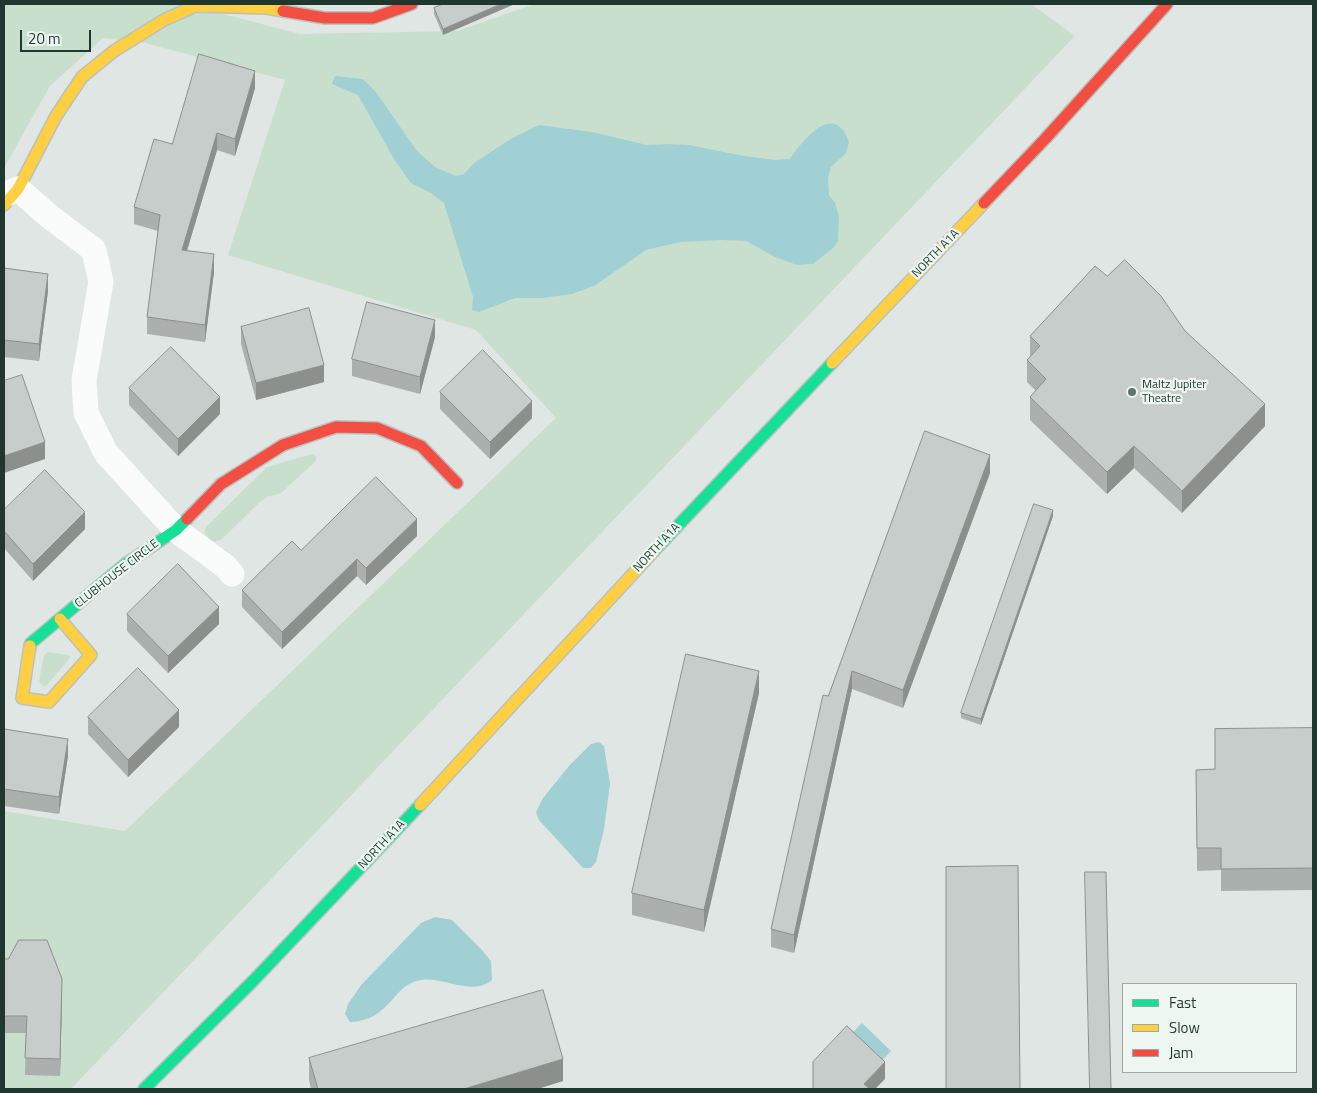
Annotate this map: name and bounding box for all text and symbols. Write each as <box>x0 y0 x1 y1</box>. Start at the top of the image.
scale bar <box>22 20 94 52</box>
text: 20 m <box>28 27 61 50</box>
street label: NORTH A1A <box>910 227 962 281</box>
place label: Maltz Jupiter Theatre <box>1142 378 1206 406</box>
marker: Maltz Jupiter Theatre <box>1126 386 1138 398</box>
street label: NORTH A1A <box>631 521 683 575</box>
street label: CLUBHOUSE CIRCLE <box>72 537 162 611</box>
street label: NORTH A1A <box>356 818 408 872</box>
legend <box>1122 983 1297 1073</box>
text: Fast <box>1169 991 1196 1014</box>
text: Slow <box>1169 1016 1200 1039</box>
text: Jam <box>1169 1041 1193 1064</box>

